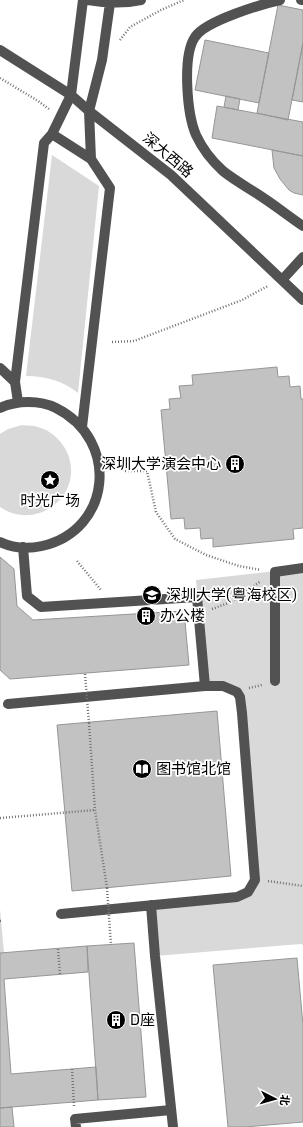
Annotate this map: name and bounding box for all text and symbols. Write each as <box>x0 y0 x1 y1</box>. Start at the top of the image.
street label: 深大西路 <box>140 128 197 180</box>
building icon: 深圳大学演会中心 <box>224 453 246 475</box>
place label: 深圳大学演会中心 <box>101 454 221 472</box>
place icon: 时光广场 <box>39 469 61 491</box>
place label: 时光广场 <box>20 491 80 509</box>
school or university icon: 深圳大学(粤海校区) <box>141 584 163 606</box>
place label: 深圳大学(粤海校区) <box>166 585 297 603</box>
building icon: 办公楼 <box>135 605 157 627</box>
place label: 办公楼 <box>160 606 205 624</box>
library icon: 图书馆北馆 <box>131 758 153 780</box>
place label: 图书馆北馆 <box>156 759 231 777</box>
building icon: D座 <box>105 1009 127 1031</box>
place label: D座 <box>130 1010 155 1028</box>
north arrow <box>255 1079 295 1119</box>
text: 北 <box>278 1094 292 1106</box>

